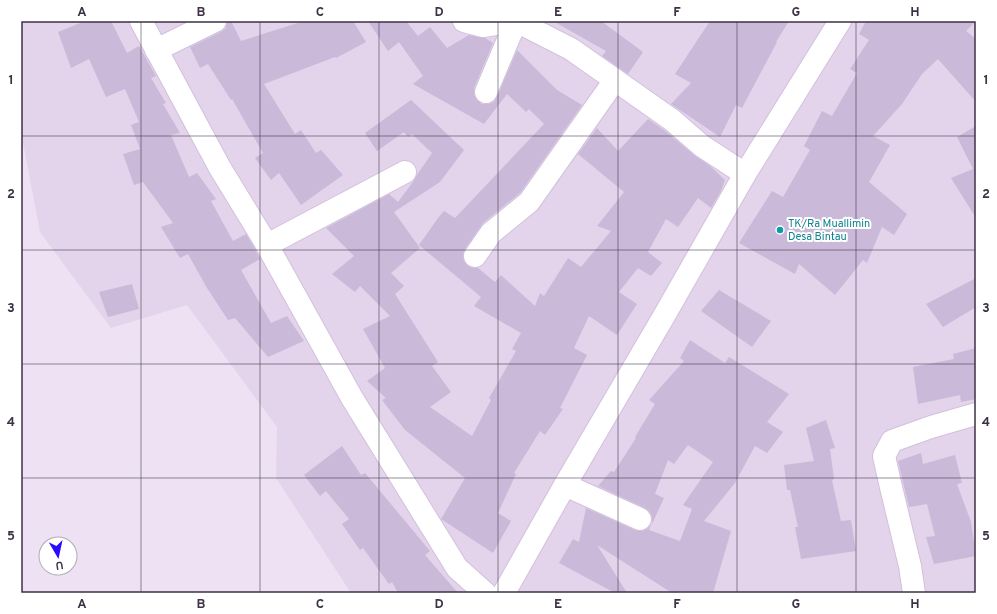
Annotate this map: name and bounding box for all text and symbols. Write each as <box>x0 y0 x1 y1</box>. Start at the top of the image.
text: A <box>77 5 87 21</box>
text: B <box>197 5 206 21</box>
text: C <box>316 5 324 21</box>
text: D <box>434 5 444 21</box>
text: E <box>554 5 562 21</box>
text: F <box>673 5 681 21</box>
text: G <box>792 5 801 21</box>
text: H <box>910 5 920 21</box>
text: 1 <box>8 73 14 89</box>
text: 1 <box>983 73 989 89</box>
text: 2 <box>7 187 15 203</box>
text: 2 <box>982 187 990 203</box>
place label: TK/Ra Muallimin Desa Bintau <box>788 217 870 244</box>
marker: TK/Ra Muallimin Desa Bintau <box>775 225 785 235</box>
text: 3 <box>7 301 15 317</box>
text: 3 <box>982 301 990 317</box>
text: 4 <box>7 415 15 431</box>
text: 4 <box>982 415 990 431</box>
text: 5 <box>7 529 15 545</box>
text: 5 <box>982 529 990 545</box>
north arrow <box>38 536 78 576</box>
text: U <box>54 557 64 572</box>
text: A <box>77 597 87 613</box>
text: B <box>197 597 206 613</box>
text: C <box>316 597 324 613</box>
text: D <box>434 597 444 613</box>
text: E <box>554 597 562 613</box>
text: F <box>673 597 681 613</box>
text: G <box>792 597 801 613</box>
text: H <box>910 597 920 613</box>

